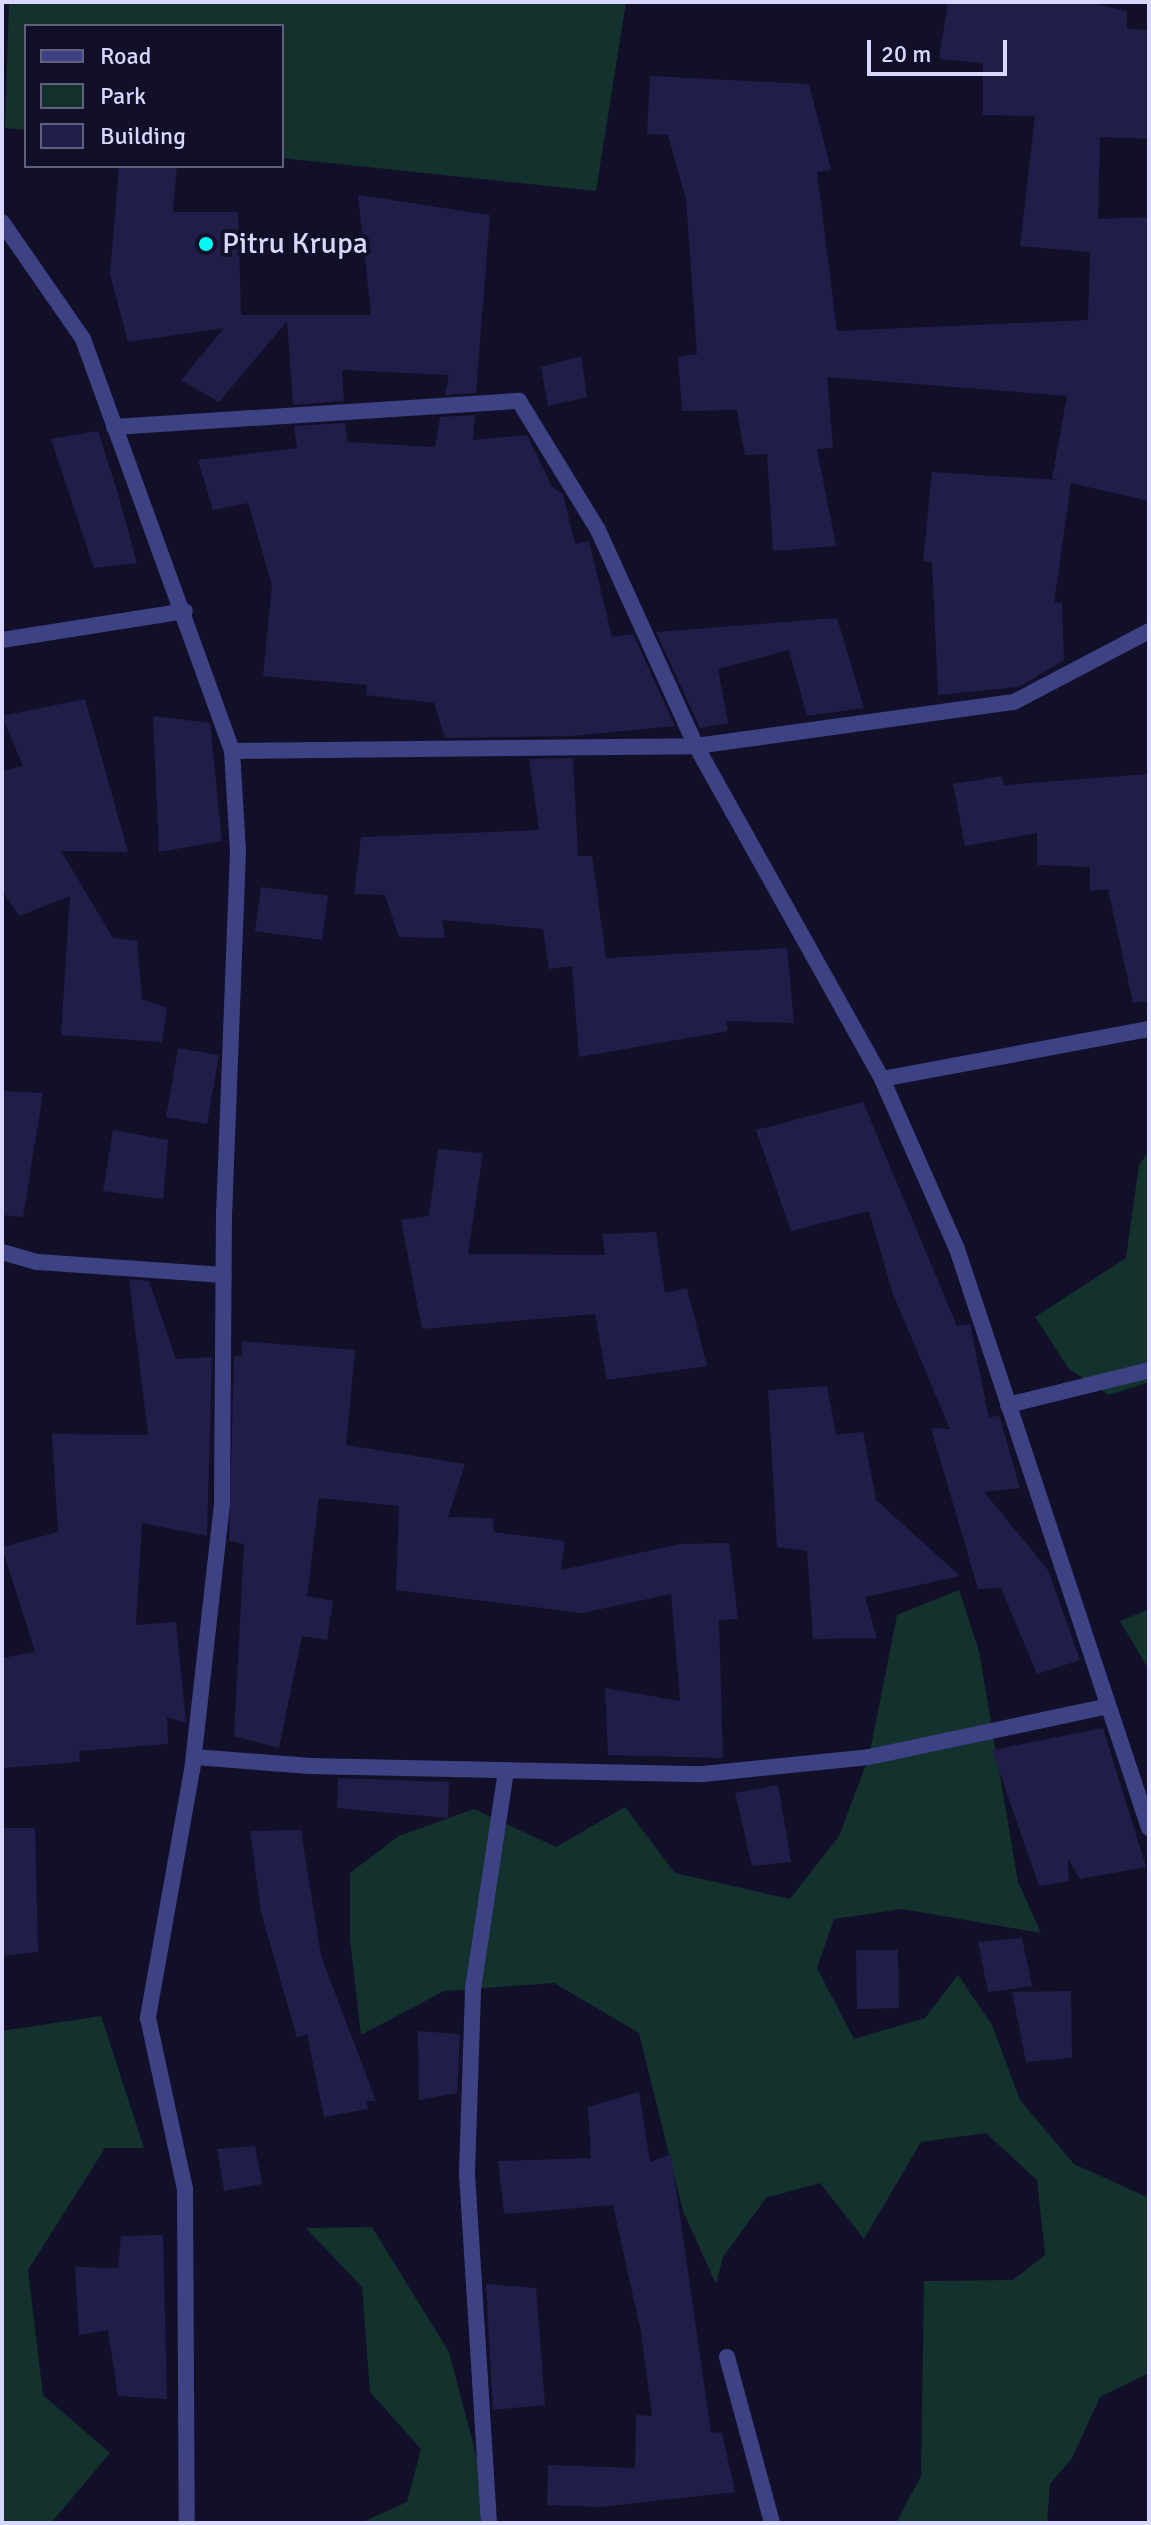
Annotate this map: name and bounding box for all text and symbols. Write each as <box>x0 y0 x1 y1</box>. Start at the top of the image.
legend <box>24 24 284 168</box>
scale bar <box>871 24 1011 74</box>
text: 20 m <box>881 39 931 69</box>
text: Road <box>100 41 151 71</box>
text: Park <box>100 81 146 111</box>
text: Building <box>100 121 186 151</box>
place label: Pitru Krupa <box>222 226 368 262</box>
marker: Pitru Krupa <box>197 235 215 253</box>

